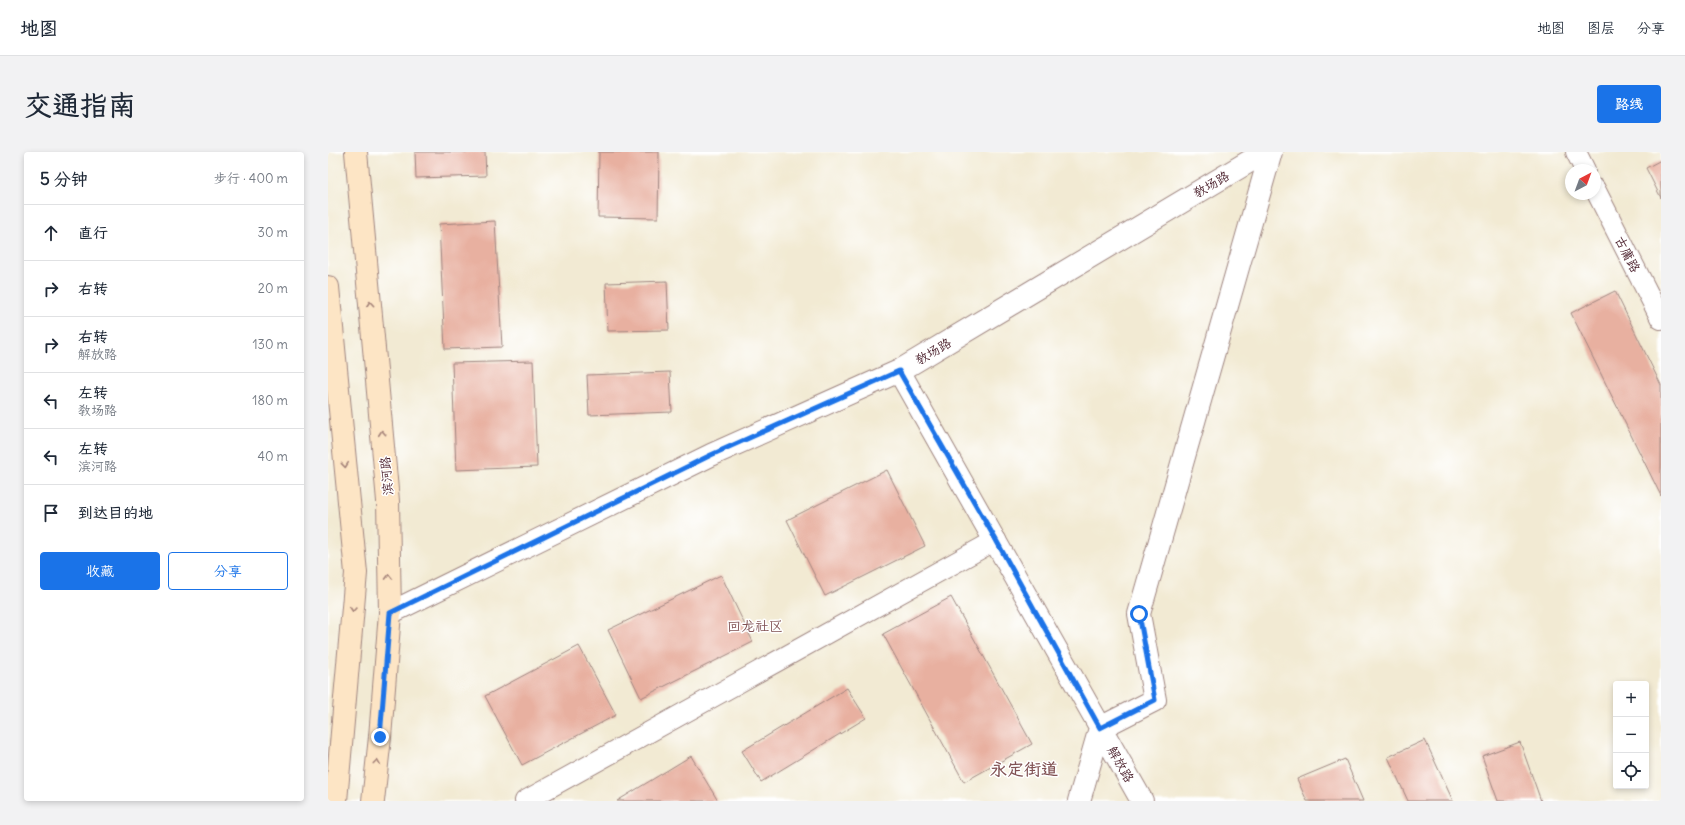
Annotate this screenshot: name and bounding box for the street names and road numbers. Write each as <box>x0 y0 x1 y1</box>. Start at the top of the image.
street label: 教场路 <box>1190 167 1232 202</box>
street label: 古庸路 <box>1611 233 1644 275</box>
street label: 教场路 <box>912 334 954 369</box>
street label: 滨河路 <box>376 456 397 496</box>
street label: 解放路 <box>1103 743 1138 785</box>

